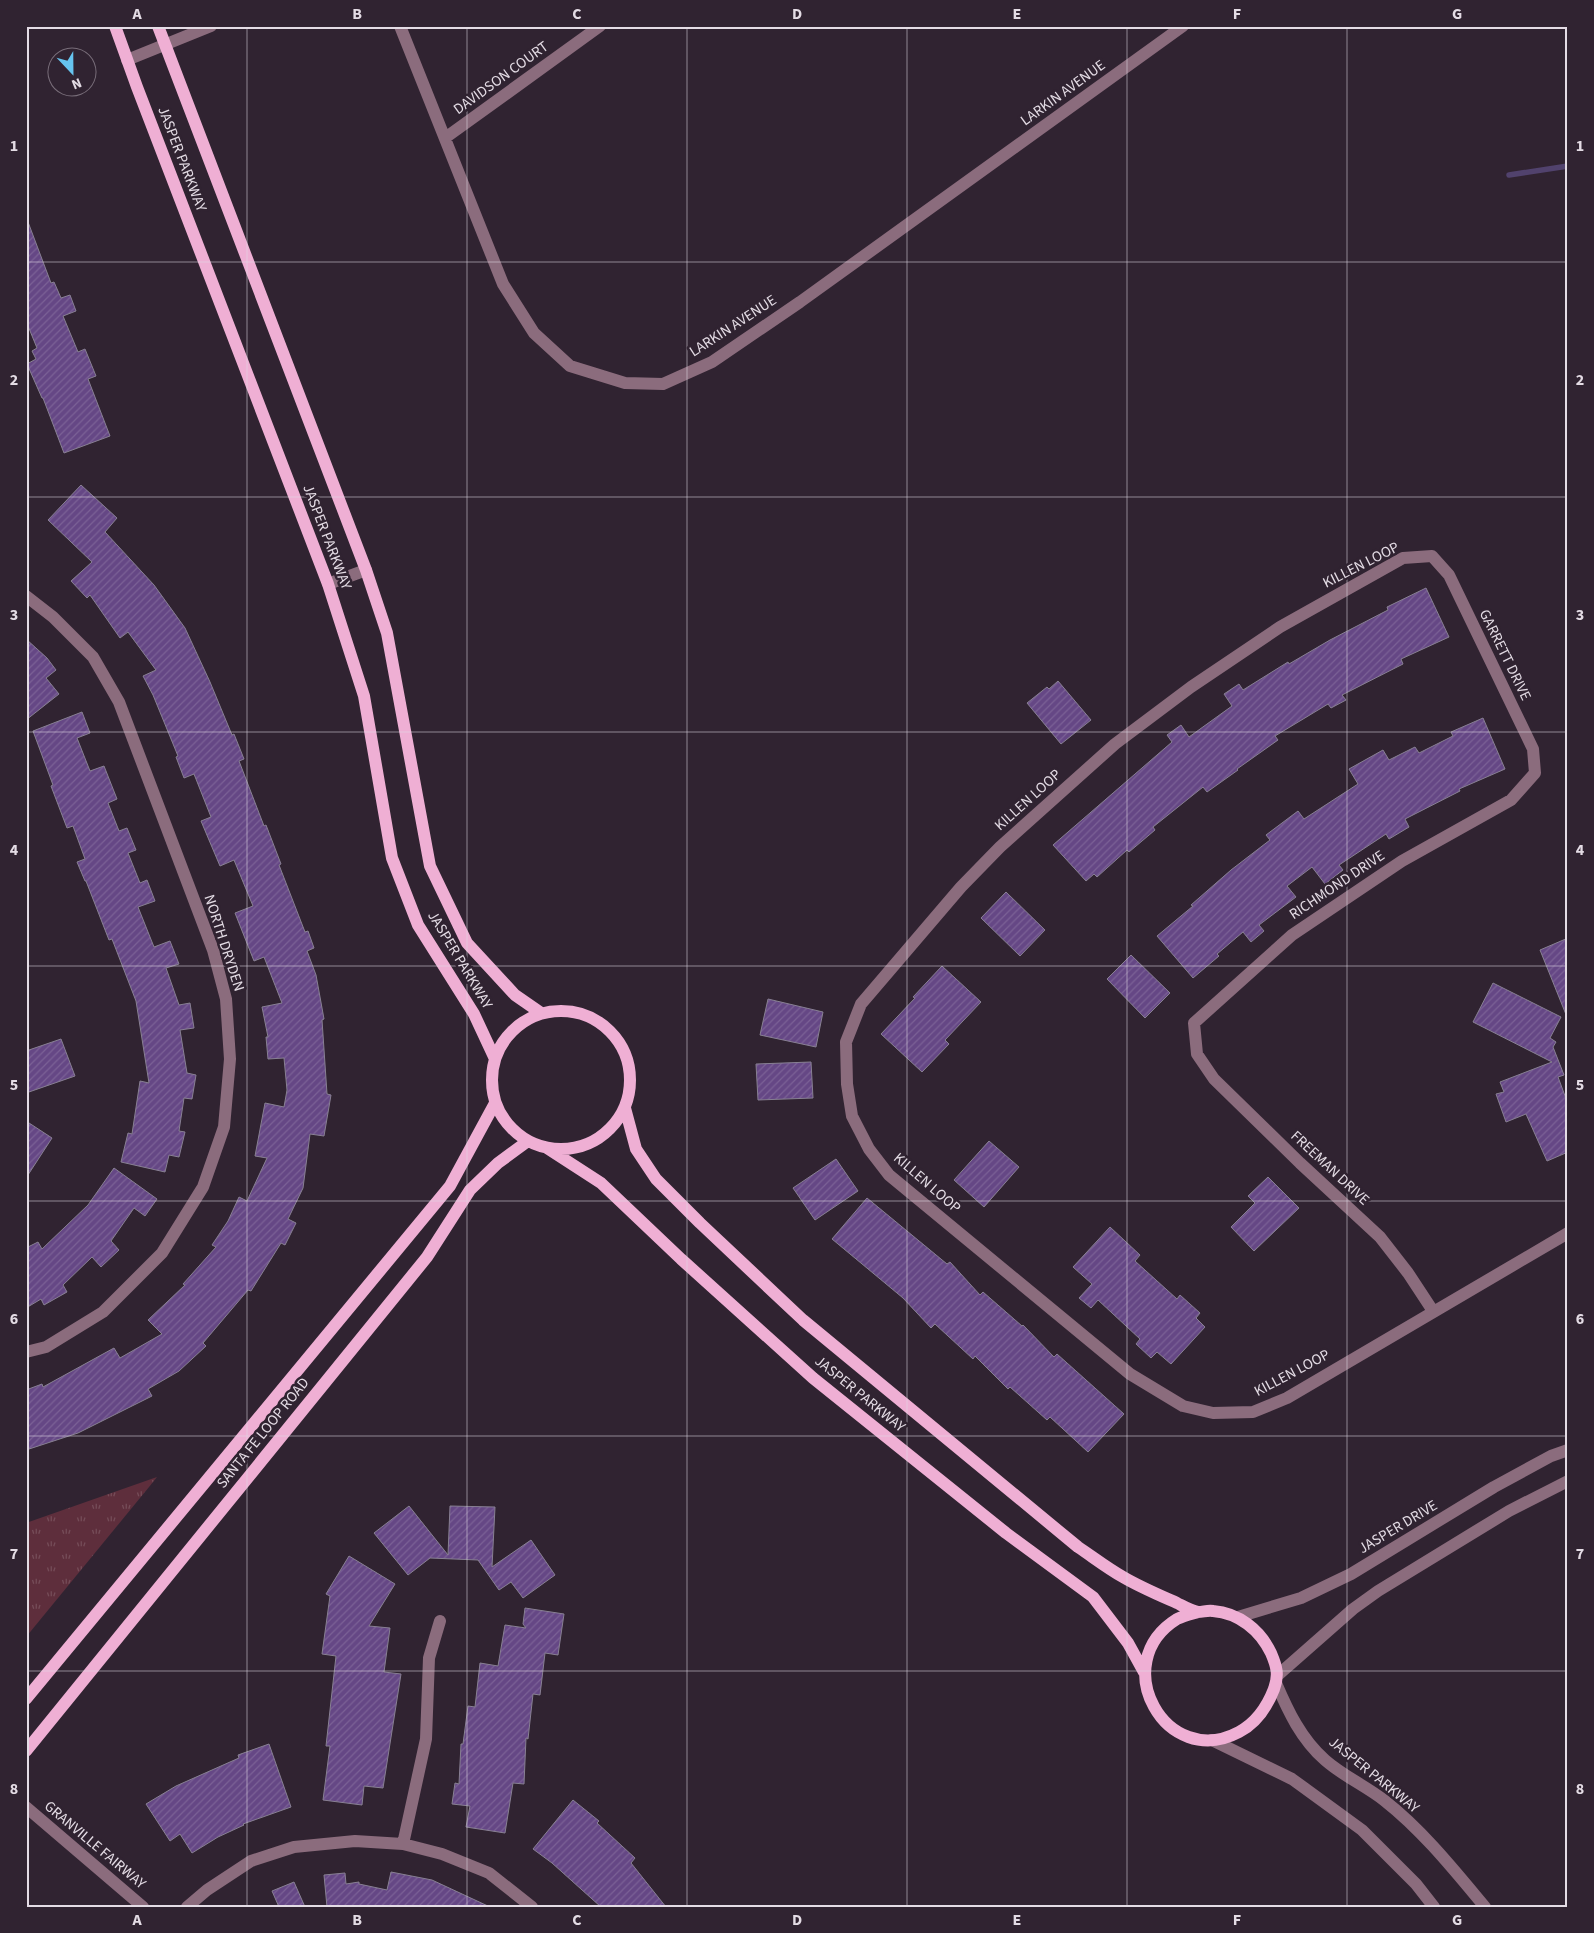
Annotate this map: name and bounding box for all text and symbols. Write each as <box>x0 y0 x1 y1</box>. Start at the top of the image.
text: A <box>131 3 142 25</box>
text: B <box>352 3 362 25</box>
text: C <box>572 3 582 25</box>
text: D <box>792 3 802 25</box>
text: E <box>1013 3 1021 25</box>
text: F <box>1233 3 1241 25</box>
text: G <box>1452 3 1462 25</box>
street label: DAVIDSON COURT <box>449 36 553 120</box>
north arrow <box>48 48 98 98</box>
street label: LARKIN AVENUE <box>1016 55 1110 131</box>
text: N <box>68 72 85 94</box>
street label: JASPER PARKWAY <box>152 103 212 215</box>
text: 1 <box>10 135 18 157</box>
text: 1 <box>1576 135 1584 157</box>
street label: LARKIN AVENUE <box>685 290 781 362</box>
text: 2 <box>10 369 18 391</box>
text: 2 <box>1576 369 1584 391</box>
street label: JASPER PARKWAY <box>297 481 357 593</box>
street label: KILLEN LOOP <box>1319 537 1403 593</box>
text: 3 <box>10 604 18 626</box>
text: 3 <box>1576 604 1584 626</box>
street label: GARRETT DRIVE <box>1474 606 1536 704</box>
street label: KILLEN LOOP <box>990 764 1066 836</box>
text: 4 <box>10 839 19 861</box>
text: 4 <box>1576 839 1585 861</box>
street label: RICHMOND DRIVE <box>1285 845 1389 925</box>
street label: NORTH DRYDEN <box>198 892 250 994</box>
street label: JASPER PARKWAY <box>422 907 498 1014</box>
text: 5 <box>10 1074 18 1096</box>
text: 5 <box>1576 1074 1584 1096</box>
street label: FREEMAN DRIVE <box>1286 1126 1374 1210</box>
street label: KILLEN LOOP <box>889 1148 965 1218</box>
text: 6 <box>10 1308 18 1330</box>
text: 6 <box>1576 1308 1584 1330</box>
street label: KILLEN LOOP <box>1250 1344 1334 1402</box>
street label: JASPER PARKWAY <box>810 1351 910 1438</box>
street label: SANTA FE LOOP ROAD <box>212 1373 314 1493</box>
street label: JASPER DRIVE <box>1355 1495 1441 1559</box>
text: 7 <box>10 1543 18 1565</box>
text: 7 <box>1576 1543 1584 1565</box>
street label: JASPER PARKWAY <box>1324 1732 1424 1819</box>
text: 8 <box>10 1778 18 1800</box>
text: 8 <box>1576 1778 1584 1800</box>
street label: GRANVILLE FAIRWAY <box>40 1796 151 1894</box>
text: A <box>131 1909 142 1931</box>
text: B <box>352 1909 362 1931</box>
text: C <box>572 1909 582 1931</box>
text: D <box>792 1909 802 1931</box>
text: E <box>1013 1909 1021 1931</box>
text: F <box>1233 1909 1241 1931</box>
text: G <box>1452 1909 1462 1931</box>

